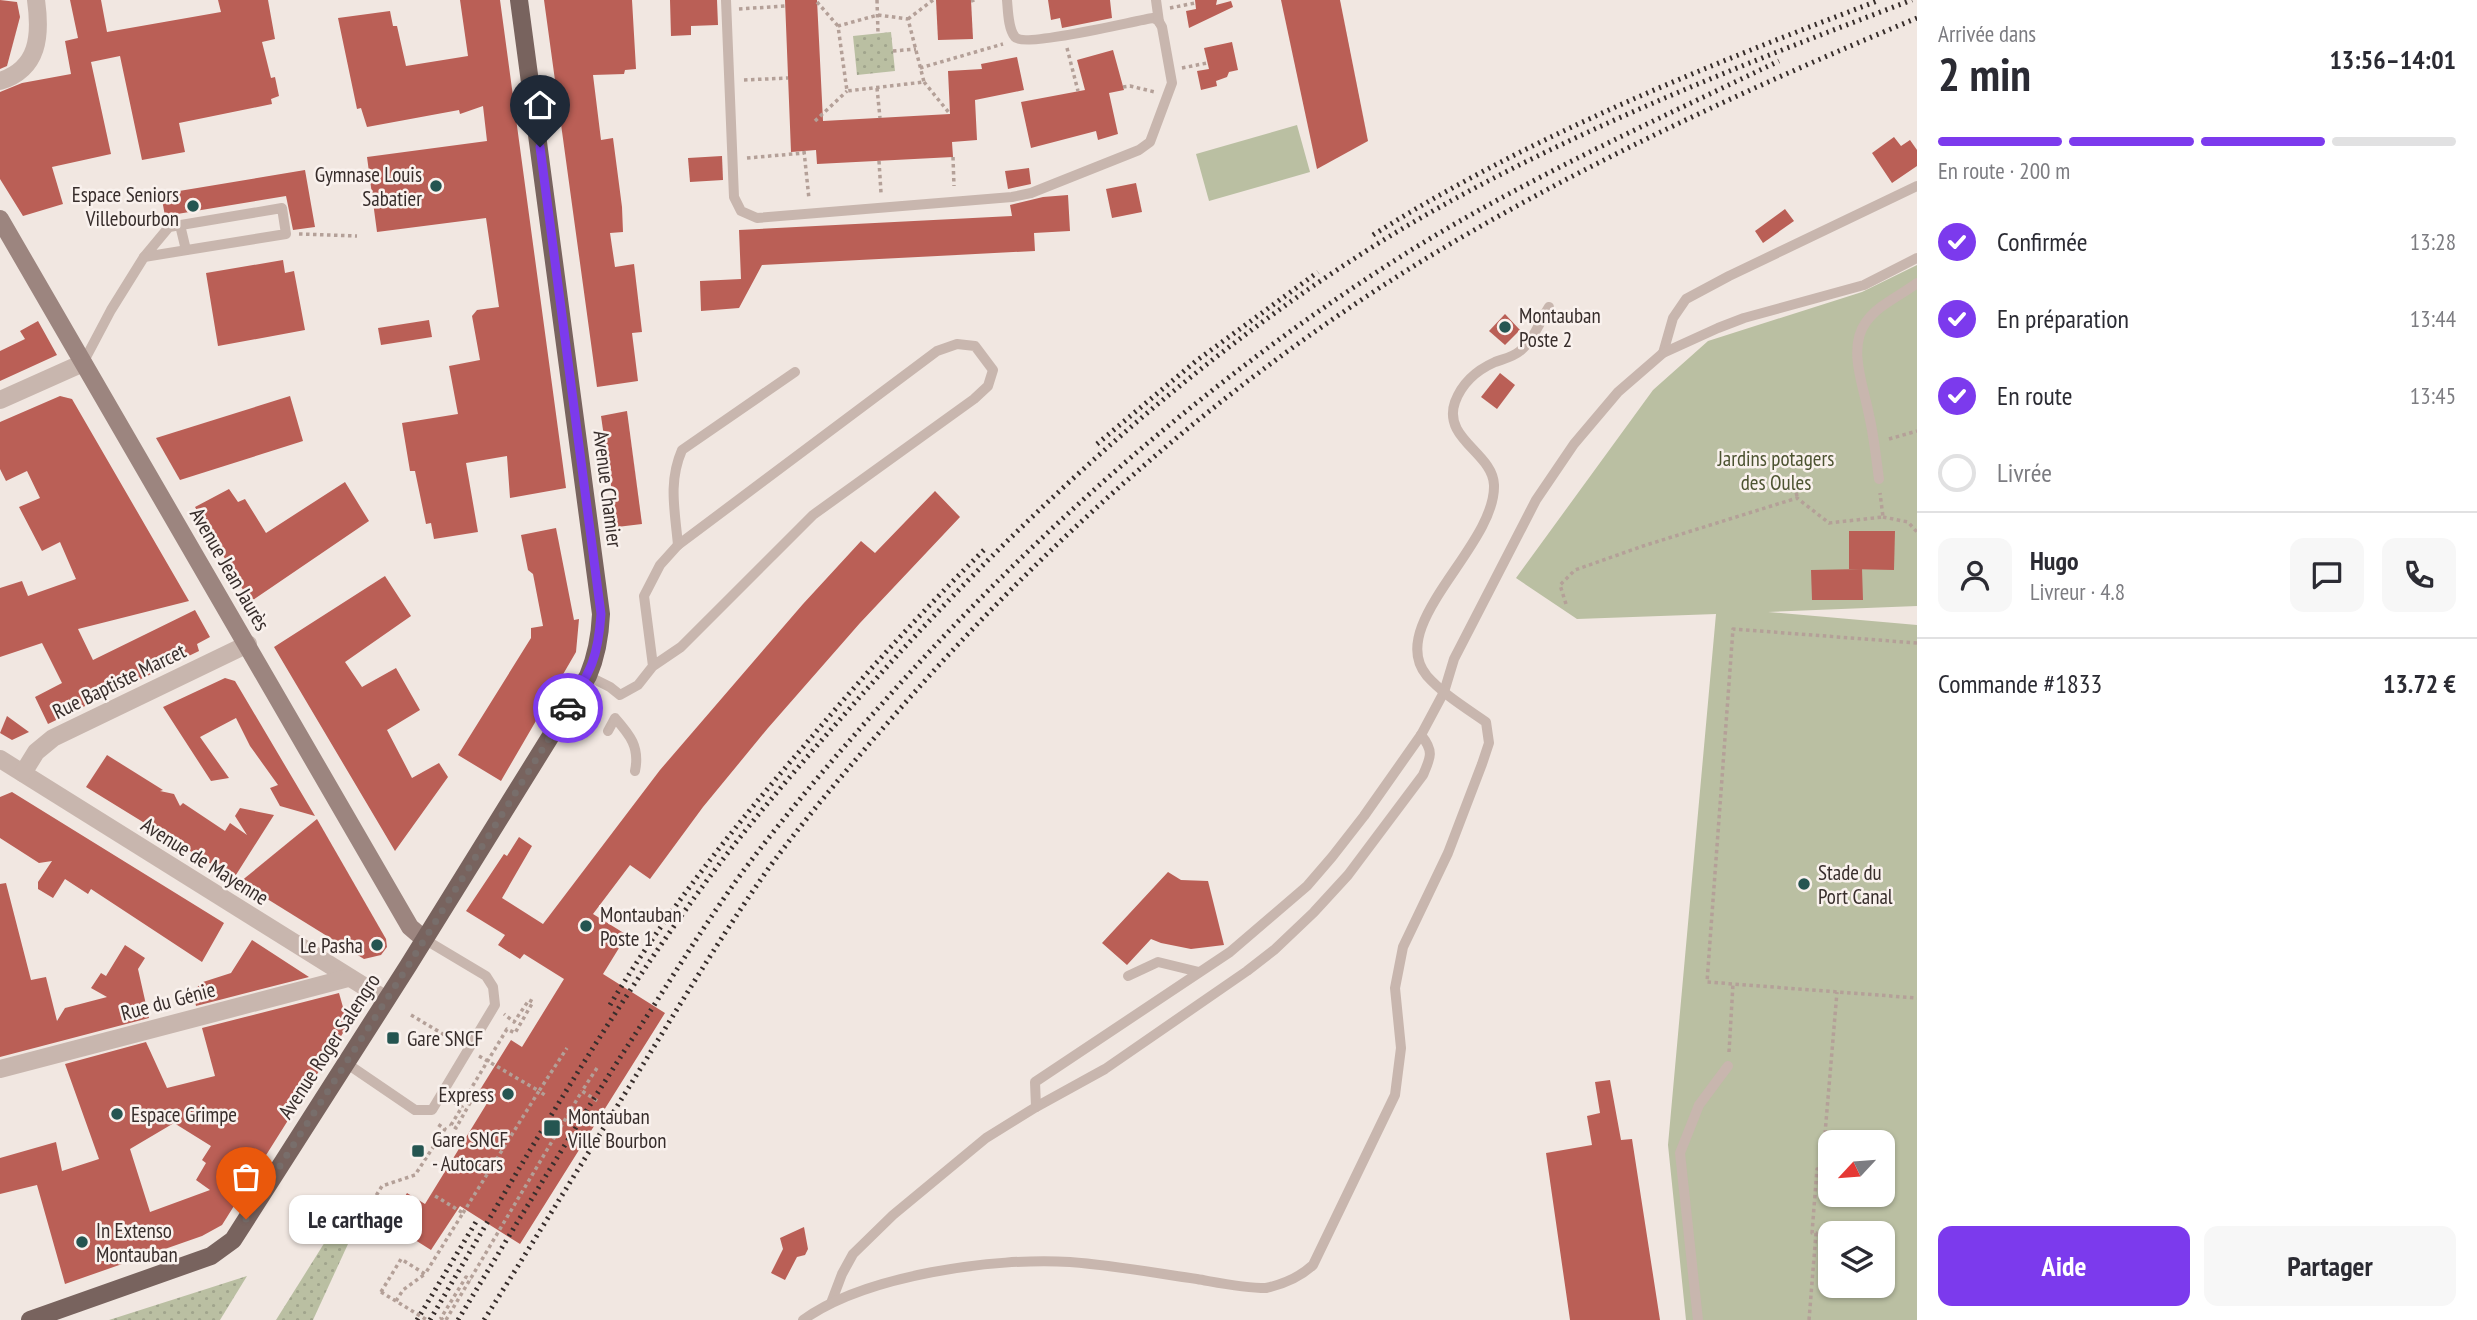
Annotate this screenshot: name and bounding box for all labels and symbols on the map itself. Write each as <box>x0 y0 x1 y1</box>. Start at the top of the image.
pin <box>510 75 570 147</box>
place label: Gymnase Louis Sabatier <box>315 161 422 212</box>
marker: Gymnase Louis Sabatier <box>428 178 444 194</box>
place label: Espace Seniors Villebourbon <box>72 181 179 232</box>
marker: Espace Seniors Villebourbon <box>185 198 201 214</box>
place label: Montauban Poste 2 <box>1519 302 1601 353</box>
marker: Montauban Poste 2 <box>1497 319 1513 335</box>
street label: Avenue Chamier <box>587 429 629 549</box>
park label: Jardins potagers des Oules <box>1717 445 1834 496</box>
street label: Avenue Jean Jaurès <box>184 503 276 635</box>
street label: Rue Baptiste Marcet <box>48 637 190 725</box>
courier <box>533 673 603 743</box>
street label: Avenue de Mayenne <box>136 811 274 911</box>
place label: Stade du Port Canal <box>1818 859 1893 910</box>
marker: Stade du Port Canal <box>1796 876 1812 892</box>
place label: Montauban Poste 1 <box>600 901 682 952</box>
marker: Montauban Poste 1 <box>578 918 594 934</box>
place label: Le Pasha <box>300 932 363 959</box>
marker: Le Pasha <box>369 937 385 953</box>
street label: Avenue Roger Salengro <box>272 968 386 1124</box>
street label: Rue du Génie <box>118 975 218 1027</box>
place label: Gare SNCF <box>407 1025 483 1052</box>
marker: Gare SNCF <box>385 1030 401 1046</box>
place label: Express <box>439 1081 494 1108</box>
marker: Express <box>500 1086 516 1102</box>
place label: Espace Grimpe <box>131 1101 237 1128</box>
place label: Montauban Ville Bourbon <box>567 1103 666 1154</box>
marker: Espace Grimpe <box>109 1106 125 1122</box>
marker: Montauban Ville Bourbon <box>542 1118 562 1138</box>
place label: Gare SNCF - Autocars <box>432 1126 508 1177</box>
north arrow <box>1818 1130 1895 1208</box>
marker: Gare SNCF - Autocars <box>410 1143 426 1159</box>
pin <box>216 1147 276 1219</box>
callout: Le carthage <box>288 1194 421 1244</box>
place label: In Extenso Montauban <box>96 1217 178 1268</box>
marker: In Extenso Montauban <box>74 1234 90 1250</box>

